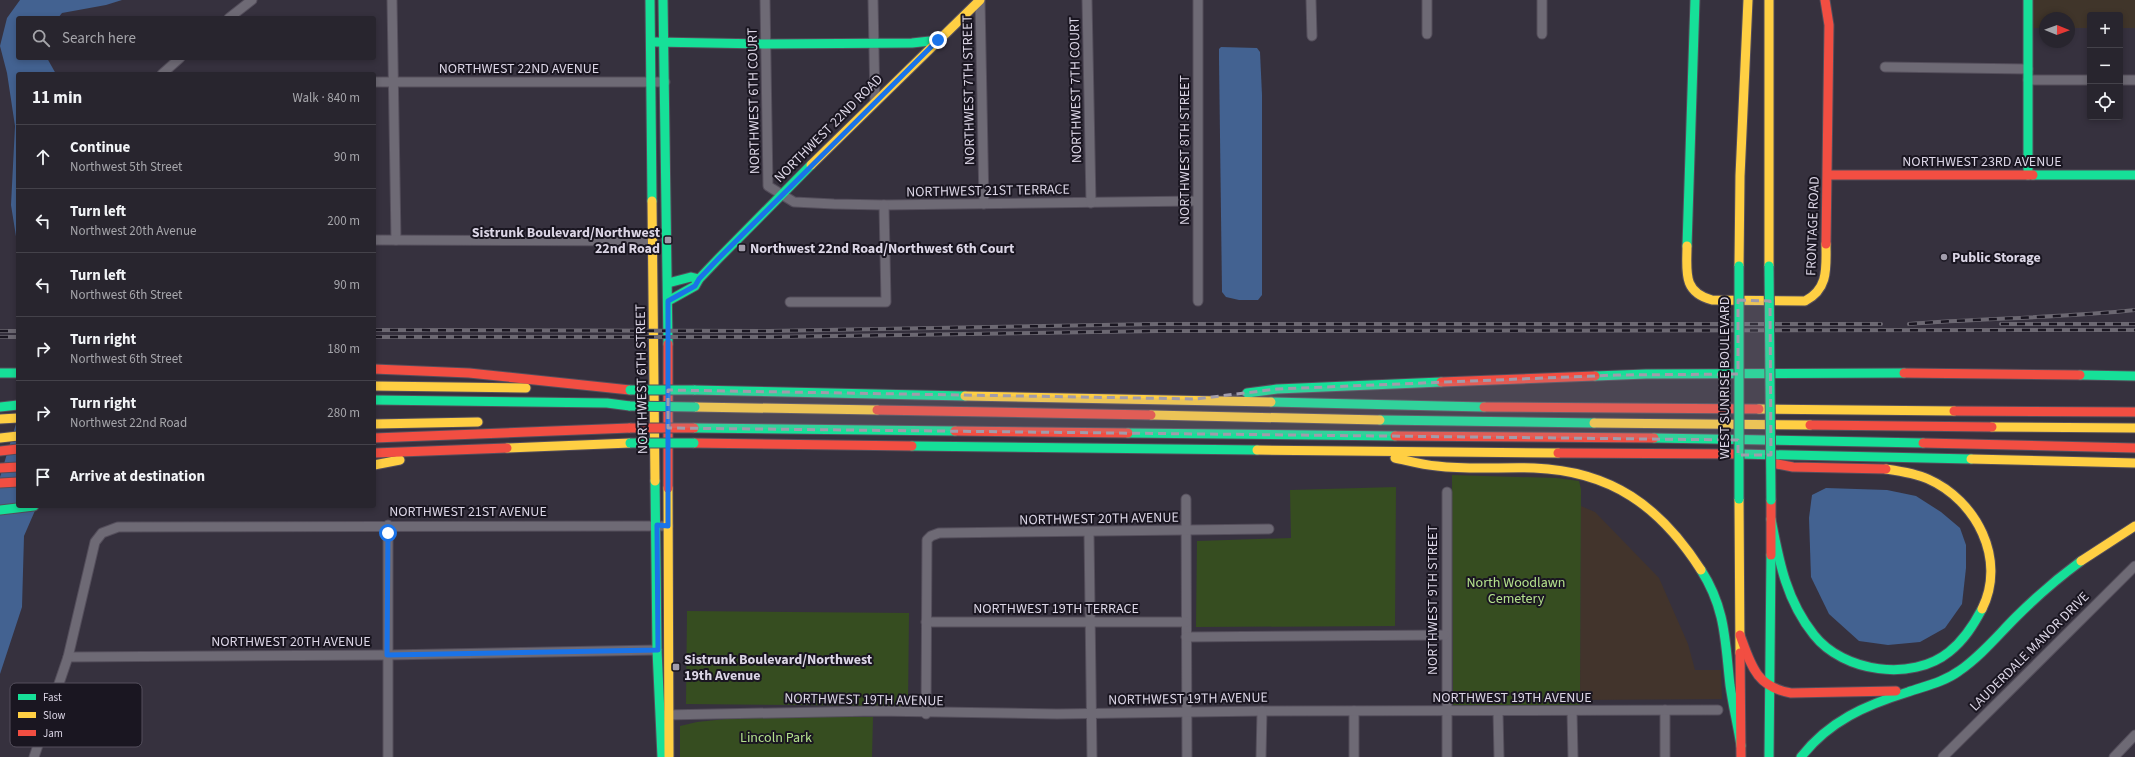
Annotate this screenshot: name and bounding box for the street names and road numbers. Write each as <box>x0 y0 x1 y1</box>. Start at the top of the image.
street label: NORTHWEST 7TH STREET <box>958 14 980 165</box>
street label: NORTHWEST 7TH COURT <box>1065 16 1087 163</box>
street label: NORTHWEST 6TH COURT <box>743 27 765 174</box>
street label: NORTHWEST 22ND AVENUE <box>439 59 599 79</box>
street label: NORTHWEST 22ND ROAD <box>770 70 888 188</box>
street label: NORTHWEST 8TH STREET <box>1175 75 1195 225</box>
street label: NORTHWEST 23RD AVENUE <box>1902 152 2062 172</box>
street label: FRONTAGE ROAD <box>1801 176 1825 276</box>
street label: NORTHWEST 21ST TERRACE <box>906 180 1070 202</box>
street label: WEST SUNRISE BOULEVARD <box>1715 297 1735 459</box>
street label: NORTHWEST 6TH STREET <box>631 303 653 454</box>
street label: NORTHWEST 21ST AVENUE <box>389 502 547 522</box>
street label: NORTHWEST 20TH AVENUE <box>1019 508 1179 530</box>
street label: NORTHWEST 9TH STREET <box>1423 525 1443 675</box>
street label: LAUDERDALE MANOR DRIVE <box>1965 587 2094 716</box>
street label: NORTHWEST 19TH TERRACE <box>973 599 1139 619</box>
street label: NORTHWEST 20TH AVENUE <box>211 632 371 652</box>
street label: NORTHWEST 19TH AVENUE <box>1108 688 1268 710</box>
street label: NORTHWEST 19TH AVENUE <box>1432 688 1592 708</box>
street label: NORTHWEST 19TH AVENUE <box>784 689 944 711</box>

